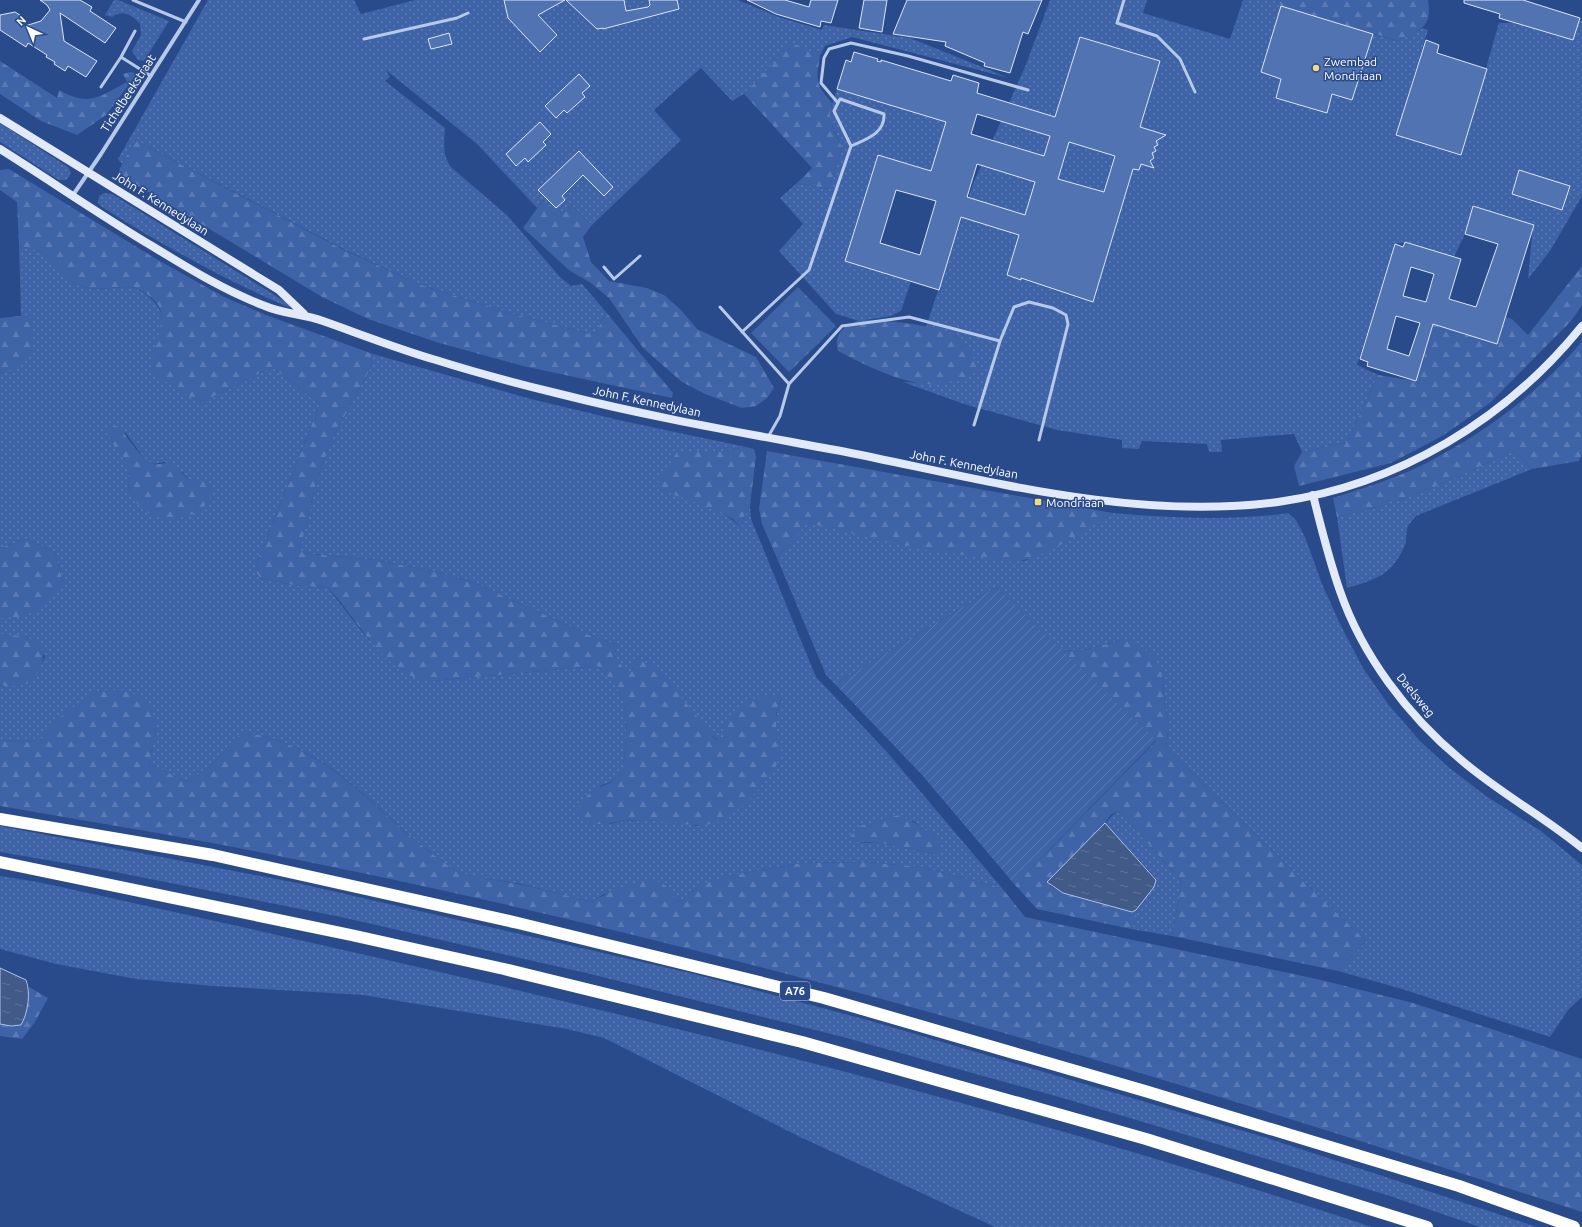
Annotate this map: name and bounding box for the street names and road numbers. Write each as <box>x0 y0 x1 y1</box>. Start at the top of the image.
street label: Tichelbeekstraat <box>98 52 158 134</box>
street label: John F. Kennedylaan <box>111 168 211 238</box>
street label: John F. Kennedylaan <box>592 383 702 419</box>
street label: John F. Kennedylaan <box>909 447 1019 481</box>
street label: Daelsweg <box>1394 671 1438 719</box>
road number: A76 <box>780 982 810 1000</box>

